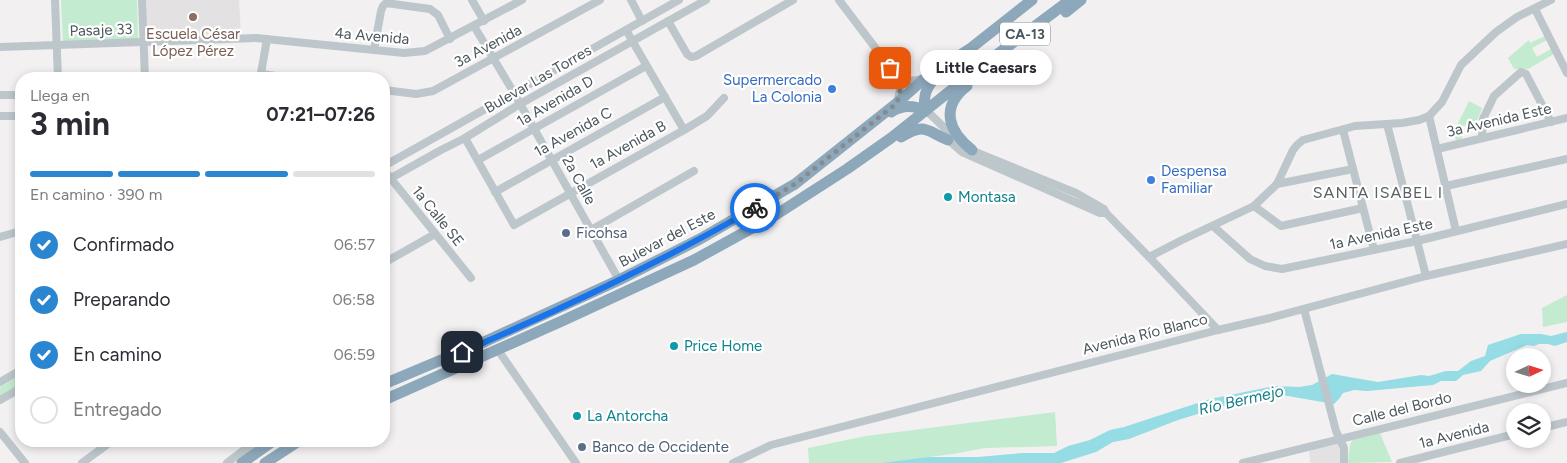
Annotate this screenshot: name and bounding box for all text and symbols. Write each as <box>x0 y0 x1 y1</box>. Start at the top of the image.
marker: Escuela César López Pérez <box>187 11 199 23</box>
street label: Pasaje 33 <box>69 20 133 40</box>
street label: 3a Avenida <box>451 21 525 71</box>
road number: CA-13 <box>1000 22 1050 46</box>
street label: 4a Avenida <box>334 24 410 48</box>
place label: Escuela César López Pérez <box>146 25 240 60</box>
street label: Bulevar Las Torres <box>481 41 595 117</box>
pin <box>869 47 911 89</box>
callout: Little Caesars <box>920 50 1052 86</box>
icon: bag <box>876 54 904 82</box>
text: Little Caesars <box>936 58 1036 77</box>
place label: Supermercado La Colonia <box>723 71 822 106</box>
street label: 1a Avenida D <box>513 72 597 130</box>
marker: Supermercado La Colonia <box>826 83 838 95</box>
text: Llega en <box>30 86 90 105</box>
street label: 3a Avenida Este <box>1445 99 1553 141</box>
text: 07:21–07:26 <box>266 103 375 126</box>
street label: 1a Avenida C <box>531 103 615 161</box>
text: 3 min <box>30 105 110 143</box>
street label: 1a Avenida B <box>587 117 669 173</box>
street label: 2a Calle <box>558 152 600 208</box>
place label: Despensa Familiar <box>1161 162 1227 197</box>
marker: Despensa Familiar <box>1145 174 1157 186</box>
street label: 1a Calle SE <box>408 182 468 250</box>
courier <box>730 183 780 233</box>
district label: SANTA ISABEL I <box>1313 183 1443 202</box>
text: En camino · 390 m <box>30 185 162 204</box>
place label: Montasa <box>958 188 1016 206</box>
marker: Montasa <box>942 191 954 203</box>
icon: bike <box>741 194 769 222</box>
street label: Bulevar del Este <box>616 205 718 271</box>
street label: 1a Avenida Este <box>1328 214 1434 254</box>
place label: Ficohsa <box>576 224 627 242</box>
marker: Ficohsa <box>560 227 572 239</box>
icon: check <box>30 231 58 259</box>
text: Confirmado <box>73 233 174 256</box>
text: 06:57 <box>334 235 375 254</box>
icon: check <box>30 286 58 314</box>
text: Preparando <box>73 288 171 311</box>
text: 06:58 <box>333 290 375 309</box>
street label: Avenida Río Blanco <box>1081 310 1210 358</box>
pin <box>441 331 483 373</box>
place label: Price Home <box>684 337 762 355</box>
icon: home <box>448 338 476 366</box>
marker: Price Home <box>668 340 680 352</box>
icon: check <box>30 341 58 369</box>
text: En camino <box>73 343 162 366</box>
text: 06:59 <box>333 345 375 364</box>
north arrow <box>1506 348 1551 392</box>
map controls <box>1506 348 1551 448</box>
water label: Río Bermejo <box>1197 381 1285 419</box>
street label: Calle del Bordo <box>1351 388 1454 430</box>
text: Entregado <box>73 398 162 421</box>
button: layers <box>1506 403 1551 448</box>
place label: La Antorcha <box>587 407 668 425</box>
marker: La Antorcha <box>571 410 583 422</box>
street label: 1a Avenida <box>1417 418 1491 452</box>
place label: Banco de Occidente <box>592 438 729 456</box>
marker: Banco de Occidente <box>576 441 588 453</box>

